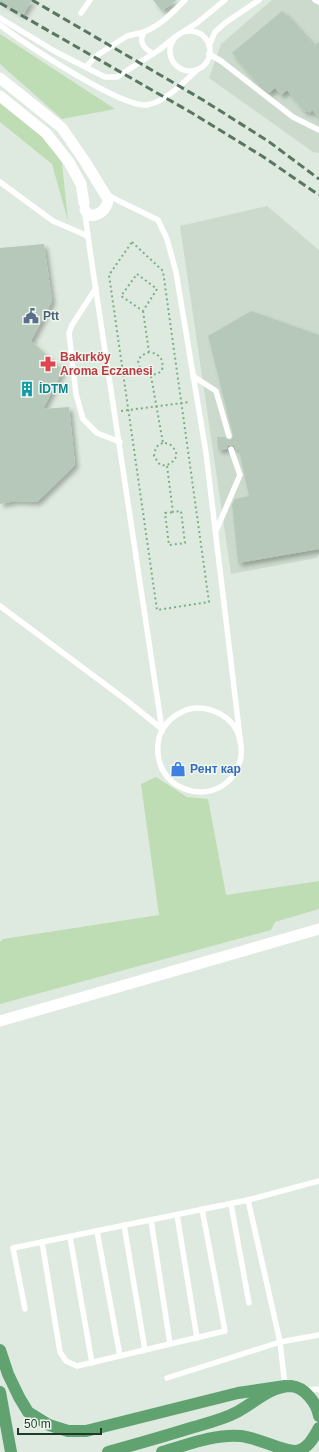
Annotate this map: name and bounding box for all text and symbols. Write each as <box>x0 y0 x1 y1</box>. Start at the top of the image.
public building icon: Ptt <box>22 307 40 325</box>
place label: Ptt <box>43 309 59 323</box>
place label: Bakırköy Aroma Eczanesi <box>60 350 153 378</box>
pharmacy icon: Bakırköy Aroma Eczanesi <box>39 355 57 373</box>
building icon: İDTM <box>18 380 36 398</box>
place label: İDTM <box>39 381 68 396</box>
shop icon: Рент кар <box>169 760 187 778</box>
place label: Рент кар <box>190 762 241 776</box>
scale bar <box>18 1410 101 1436</box>
text: 50 m <box>24 1417 51 1431</box>

